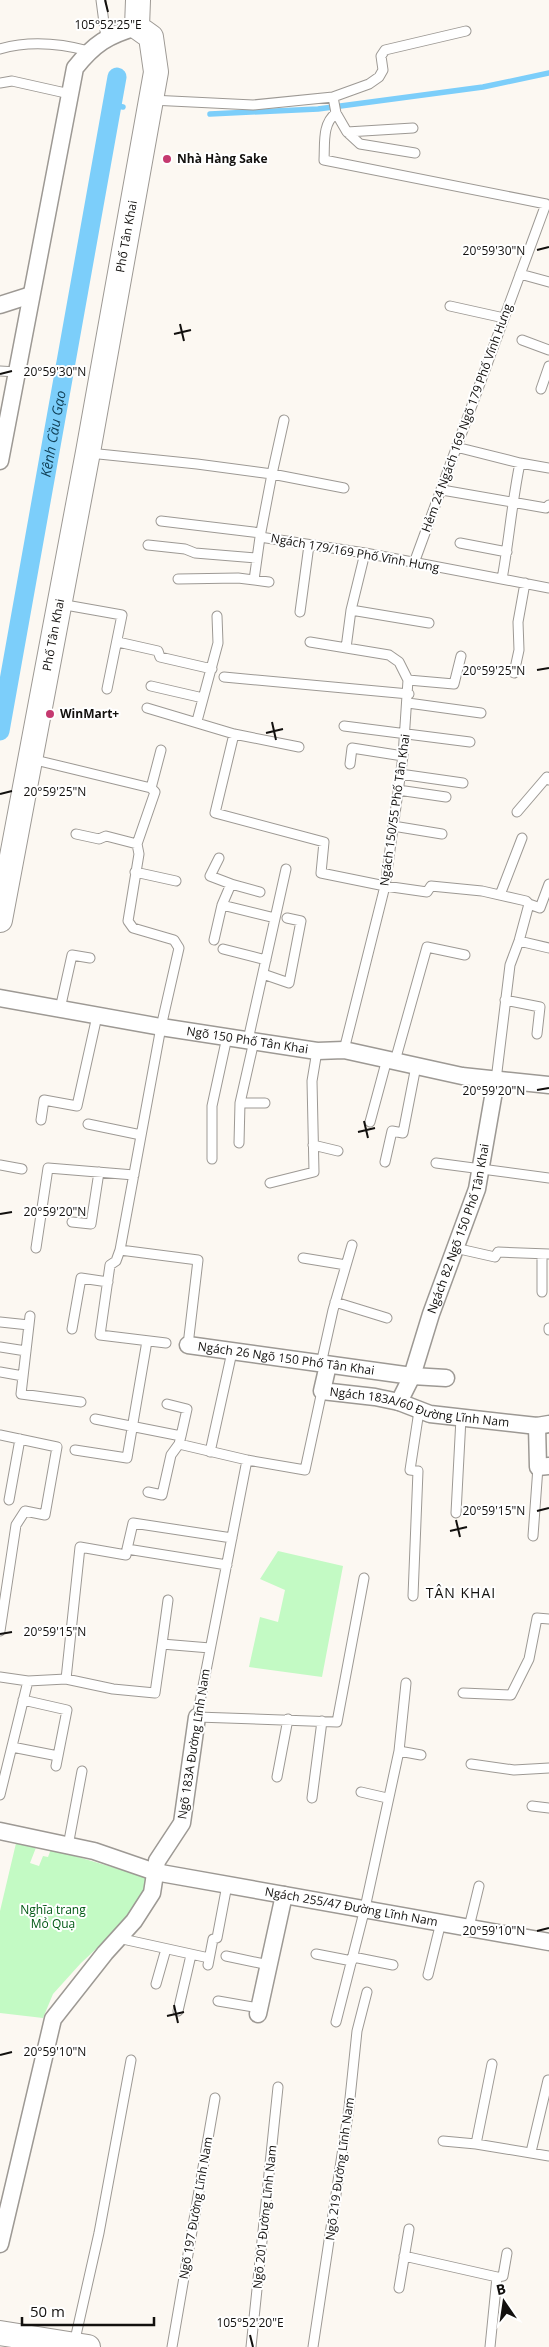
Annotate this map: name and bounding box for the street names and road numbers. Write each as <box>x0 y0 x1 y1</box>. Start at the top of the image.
street label: Phố Tân Khai <box>111 199 141 274</box>
street label: Hẻm 24 Ngách 169 Ngõ 179 Phố Vĩnh Hưng <box>417 301 516 534</box>
street label: Ngách 179/169 Phố Vĩnh Hưng <box>270 529 441 576</box>
street label: Phố Tân Khai <box>38 597 68 672</box>
street label: Ngách 150/55 Phố Tân Khai <box>375 733 414 887</box>
street label: Ngõ 150 Phố Tân Khai <box>186 1022 309 1058</box>
street label: Ngách 82 Ngõ 150 Phố Tân Khai <box>423 1142 493 1316</box>
street label: Ngách 26 Ngõ 150 Phố Tân Khai <box>197 1337 376 1379</box>
street label: Ngách 183A/60 Đường Lĩnh Nam <box>329 1383 510 1431</box>
street label: Ngõ 183A Đường Lĩnh Nam <box>173 1667 214 1820</box>
street label: Ngách 255/47 Đường Lĩnh Nam <box>264 1883 439 1930</box>
street label: Ngõ 219 Đường Lĩnh Nam <box>321 2096 358 2242</box>
street label: Ngõ 197 Đường Lĩnh Nam <box>175 2135 216 2281</box>
street label: Ngõ 201 Đường Lĩnh Nam <box>248 2144 281 2290</box>

